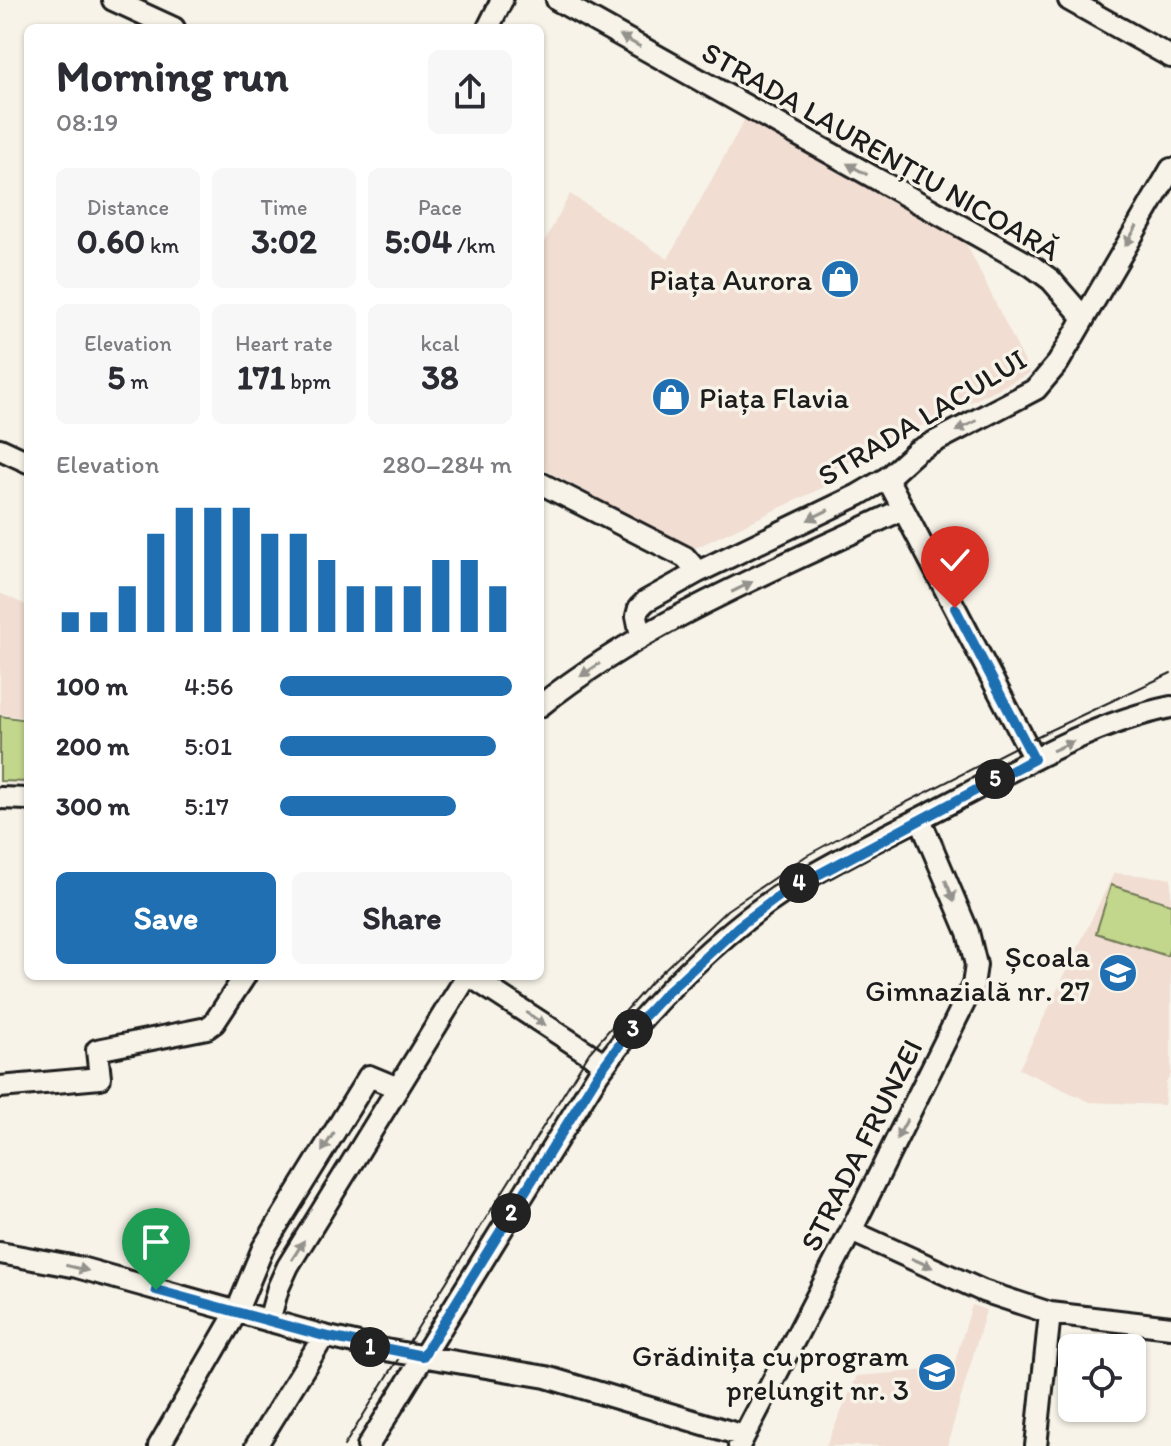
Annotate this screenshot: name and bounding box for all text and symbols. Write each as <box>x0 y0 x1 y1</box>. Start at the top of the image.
street label: STRADA LAURENȚIU NICOARĂ <box>695 33 1067 269</box>
one-way arrow <box>619 35 642 48</box>
text: Morning run <box>56 49 289 102</box>
button: share <box>428 50 512 134</box>
text: 08:19 <box>56 106 118 138</box>
one-way arrow <box>846 162 868 176</box>
text: Distance <box>87 194 169 221</box>
text: Time <box>261 194 307 221</box>
text: Pace <box>418 194 462 221</box>
text: 0.60 <box>77 221 145 262</box>
text: 3:02 <box>251 221 317 262</box>
text: 5:04 <box>385 221 452 262</box>
one-way arrow <box>1125 225 1139 247</box>
text: km <box>145 232 179 259</box>
text: /km <box>452 232 495 259</box>
shop icon: Piața Aurora <box>819 258 861 300</box>
place label: Piața Aurora <box>649 261 812 298</box>
text: Elevation <box>84 330 172 357</box>
text: Heart rate <box>235 330 333 357</box>
text: kcal <box>420 330 460 357</box>
street label: STRADA LACULUI <box>811 340 1033 494</box>
text: 5 <box>107 357 125 398</box>
text: 171 <box>237 357 285 398</box>
text: 38 <box>421 357 459 398</box>
text: m <box>125 368 149 395</box>
text: bpm <box>285 368 331 395</box>
shop icon: Piața Flavia <box>650 376 692 418</box>
place label: Piața Flavia <box>699 379 849 416</box>
one-way arrow <box>955 420 978 433</box>
text: Elevation <box>56 448 159 480</box>
text: 280–284 m <box>382 448 512 480</box>
one-way arrow <box>806 508 830 522</box>
pin <box>921 526 989 608</box>
icon: check <box>933 538 977 582</box>
one-way arrow <box>730 580 753 594</box>
one-way arrow <box>579 662 600 677</box>
text: 100 m <box>56 670 128 702</box>
text: 4:56 <box>184 670 233 702</box>
text: 200 m <box>56 730 129 762</box>
text: 5:01 <box>184 730 232 762</box>
one-way arrow <box>1051 739 1075 752</box>
pin: 5 <box>975 759 1015 799</box>
text: 5 <box>989 765 1001 792</box>
text: 300 m <box>56 790 130 822</box>
text: 5:17 <box>184 790 229 822</box>
pin: 4 <box>779 863 819 903</box>
text: 4 <box>792 869 806 896</box>
button: Save <box>56 872 276 964</box>
button: Share <box>292 872 512 964</box>
one-way arrow <box>944 879 957 903</box>
place label: Școala Gimnazială nr. 27 <box>865 938 1090 1009</box>
school or university icon: Școala Gimnazială nr. 27 <box>1097 952 1139 994</box>
pin: 3 <box>613 1009 653 1049</box>
one-way arrow <box>525 1011 547 1025</box>
text: 3 <box>627 1015 639 1042</box>
street label: STRADA FRUNZEI <box>792 1033 930 1257</box>
one-way arrow <box>895 1117 908 1140</box>
one-way arrow <box>321 1131 335 1153</box>
pin: 2 <box>491 1193 531 1233</box>
text: 2 <box>505 1199 517 1226</box>
pin <box>122 1208 190 1290</box>
icon: arrive <box>134 1220 178 1264</box>
one-way arrow <box>290 1239 304 1261</box>
one-way arrow <box>910 1257 934 1270</box>
one-way arrow <box>64 1262 89 1275</box>
pin: 1 <box>350 1327 390 1367</box>
text: 1 <box>365 1333 375 1360</box>
map controls <box>1058 1334 1146 1422</box>
button: locate <box>1058 1334 1146 1422</box>
place label: Grădinița cu program prelungit nr. 3 <box>632 1337 909 1408</box>
school or university icon: Grădinița cu program prelungit nr. 3 <box>916 1351 958 1393</box>

